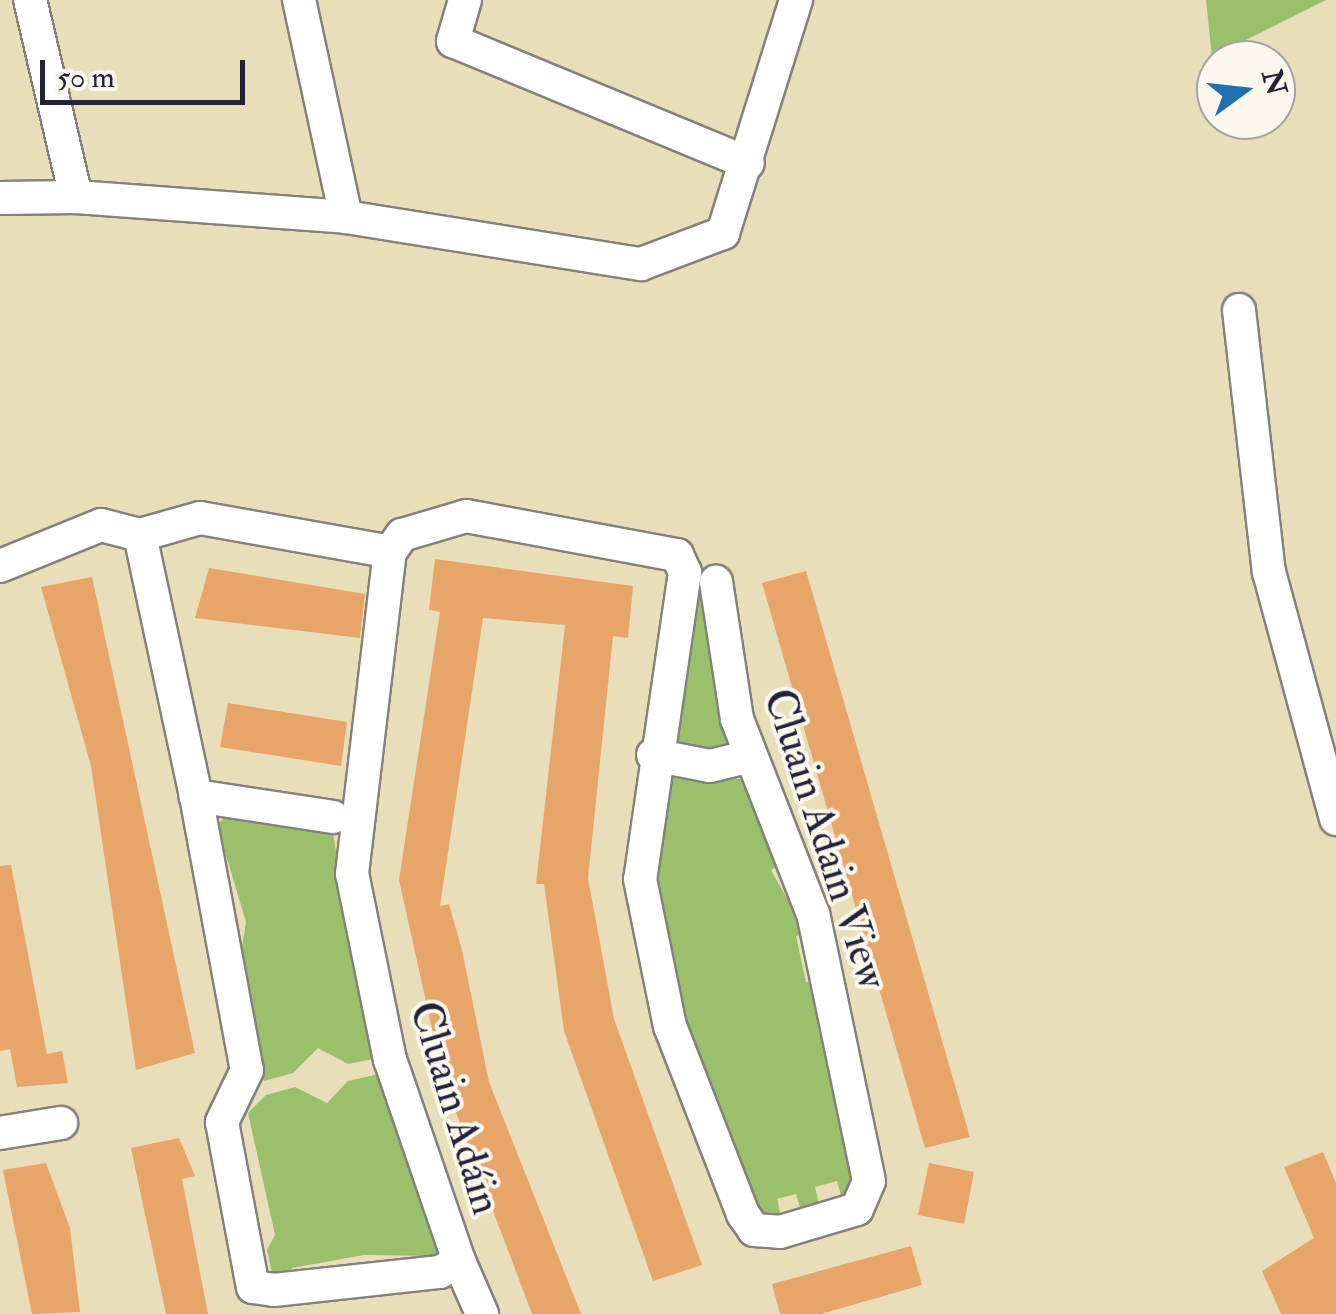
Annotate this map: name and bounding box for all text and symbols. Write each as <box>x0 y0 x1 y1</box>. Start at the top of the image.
scale bar <box>45 40 250 102</box>
north arrow <box>1196 40 1296 140</box>
text: 50 m <box>57 59 115 96</box>
text: N <box>1253 66 1294 99</box>
street label: Cluain Adain View <box>753 683 897 995</box>
street label: Cluain Adáin <box>399 996 511 1220</box>

